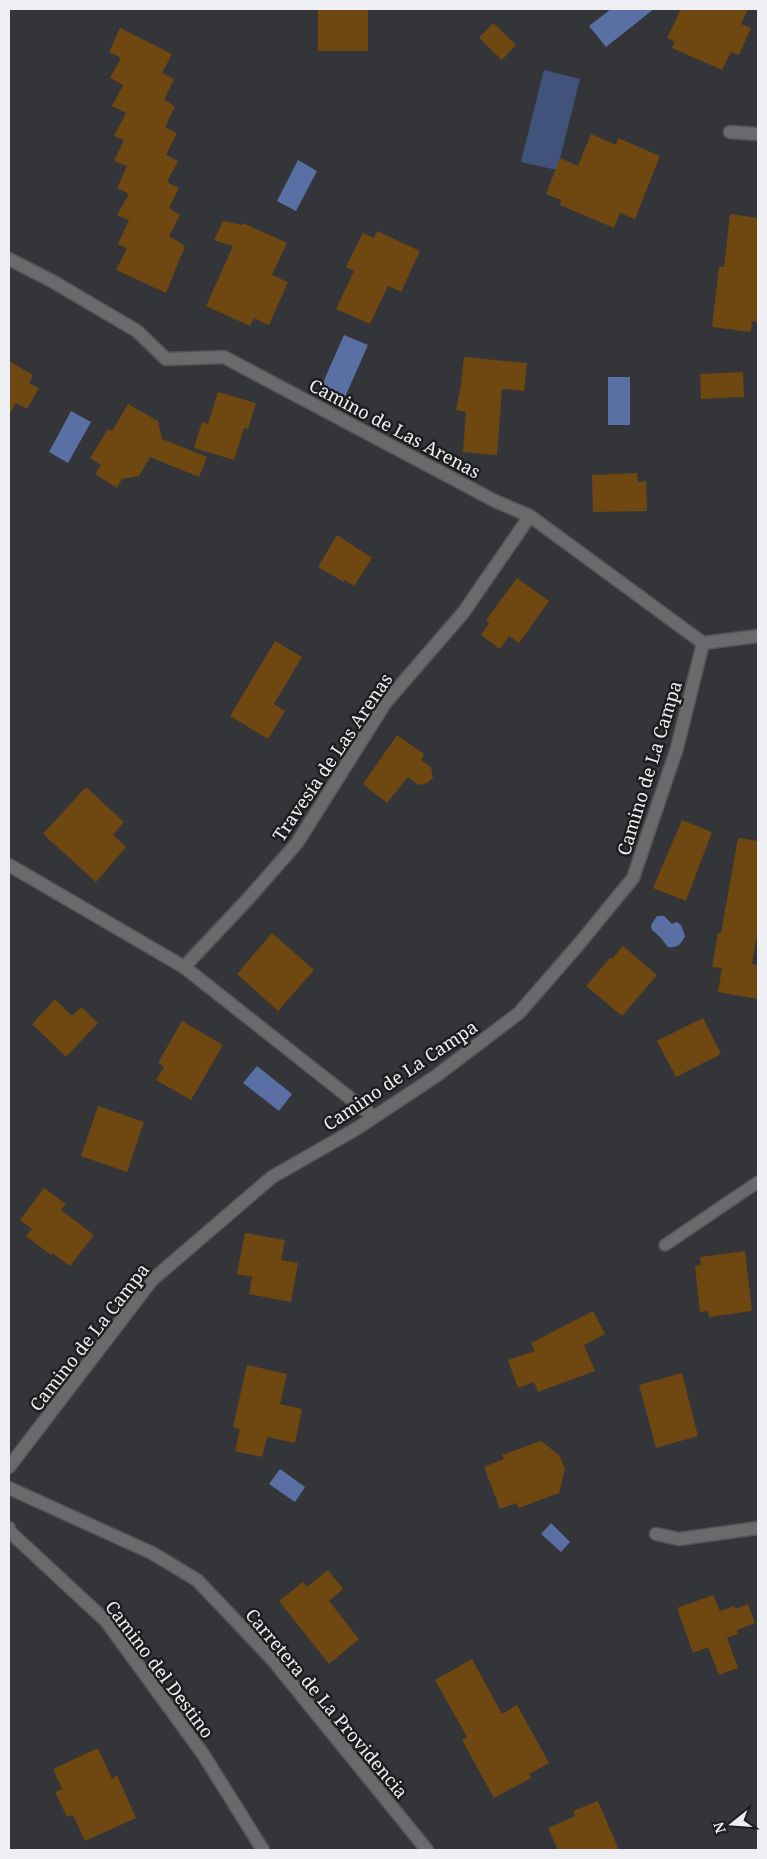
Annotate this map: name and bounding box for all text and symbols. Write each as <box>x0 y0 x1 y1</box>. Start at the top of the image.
street label: Camino de Las Arenas <box>305 373 485 483</box>
street label: Travesía de Las Arenas <box>267 668 397 846</box>
street label: Camino de La Campa <box>611 678 687 858</box>
street label: Camino de La Campa <box>318 1014 482 1136</box>
street label: Camino de La Campa <box>24 1258 154 1416</box>
street label: Camino del Destino <box>100 1595 220 1743</box>
street label: Carretera de La Providencia <box>240 1603 414 1803</box>
north arrow <box>707 1799 757 1849</box>
text: N <box>708 1820 730 1836</box>

